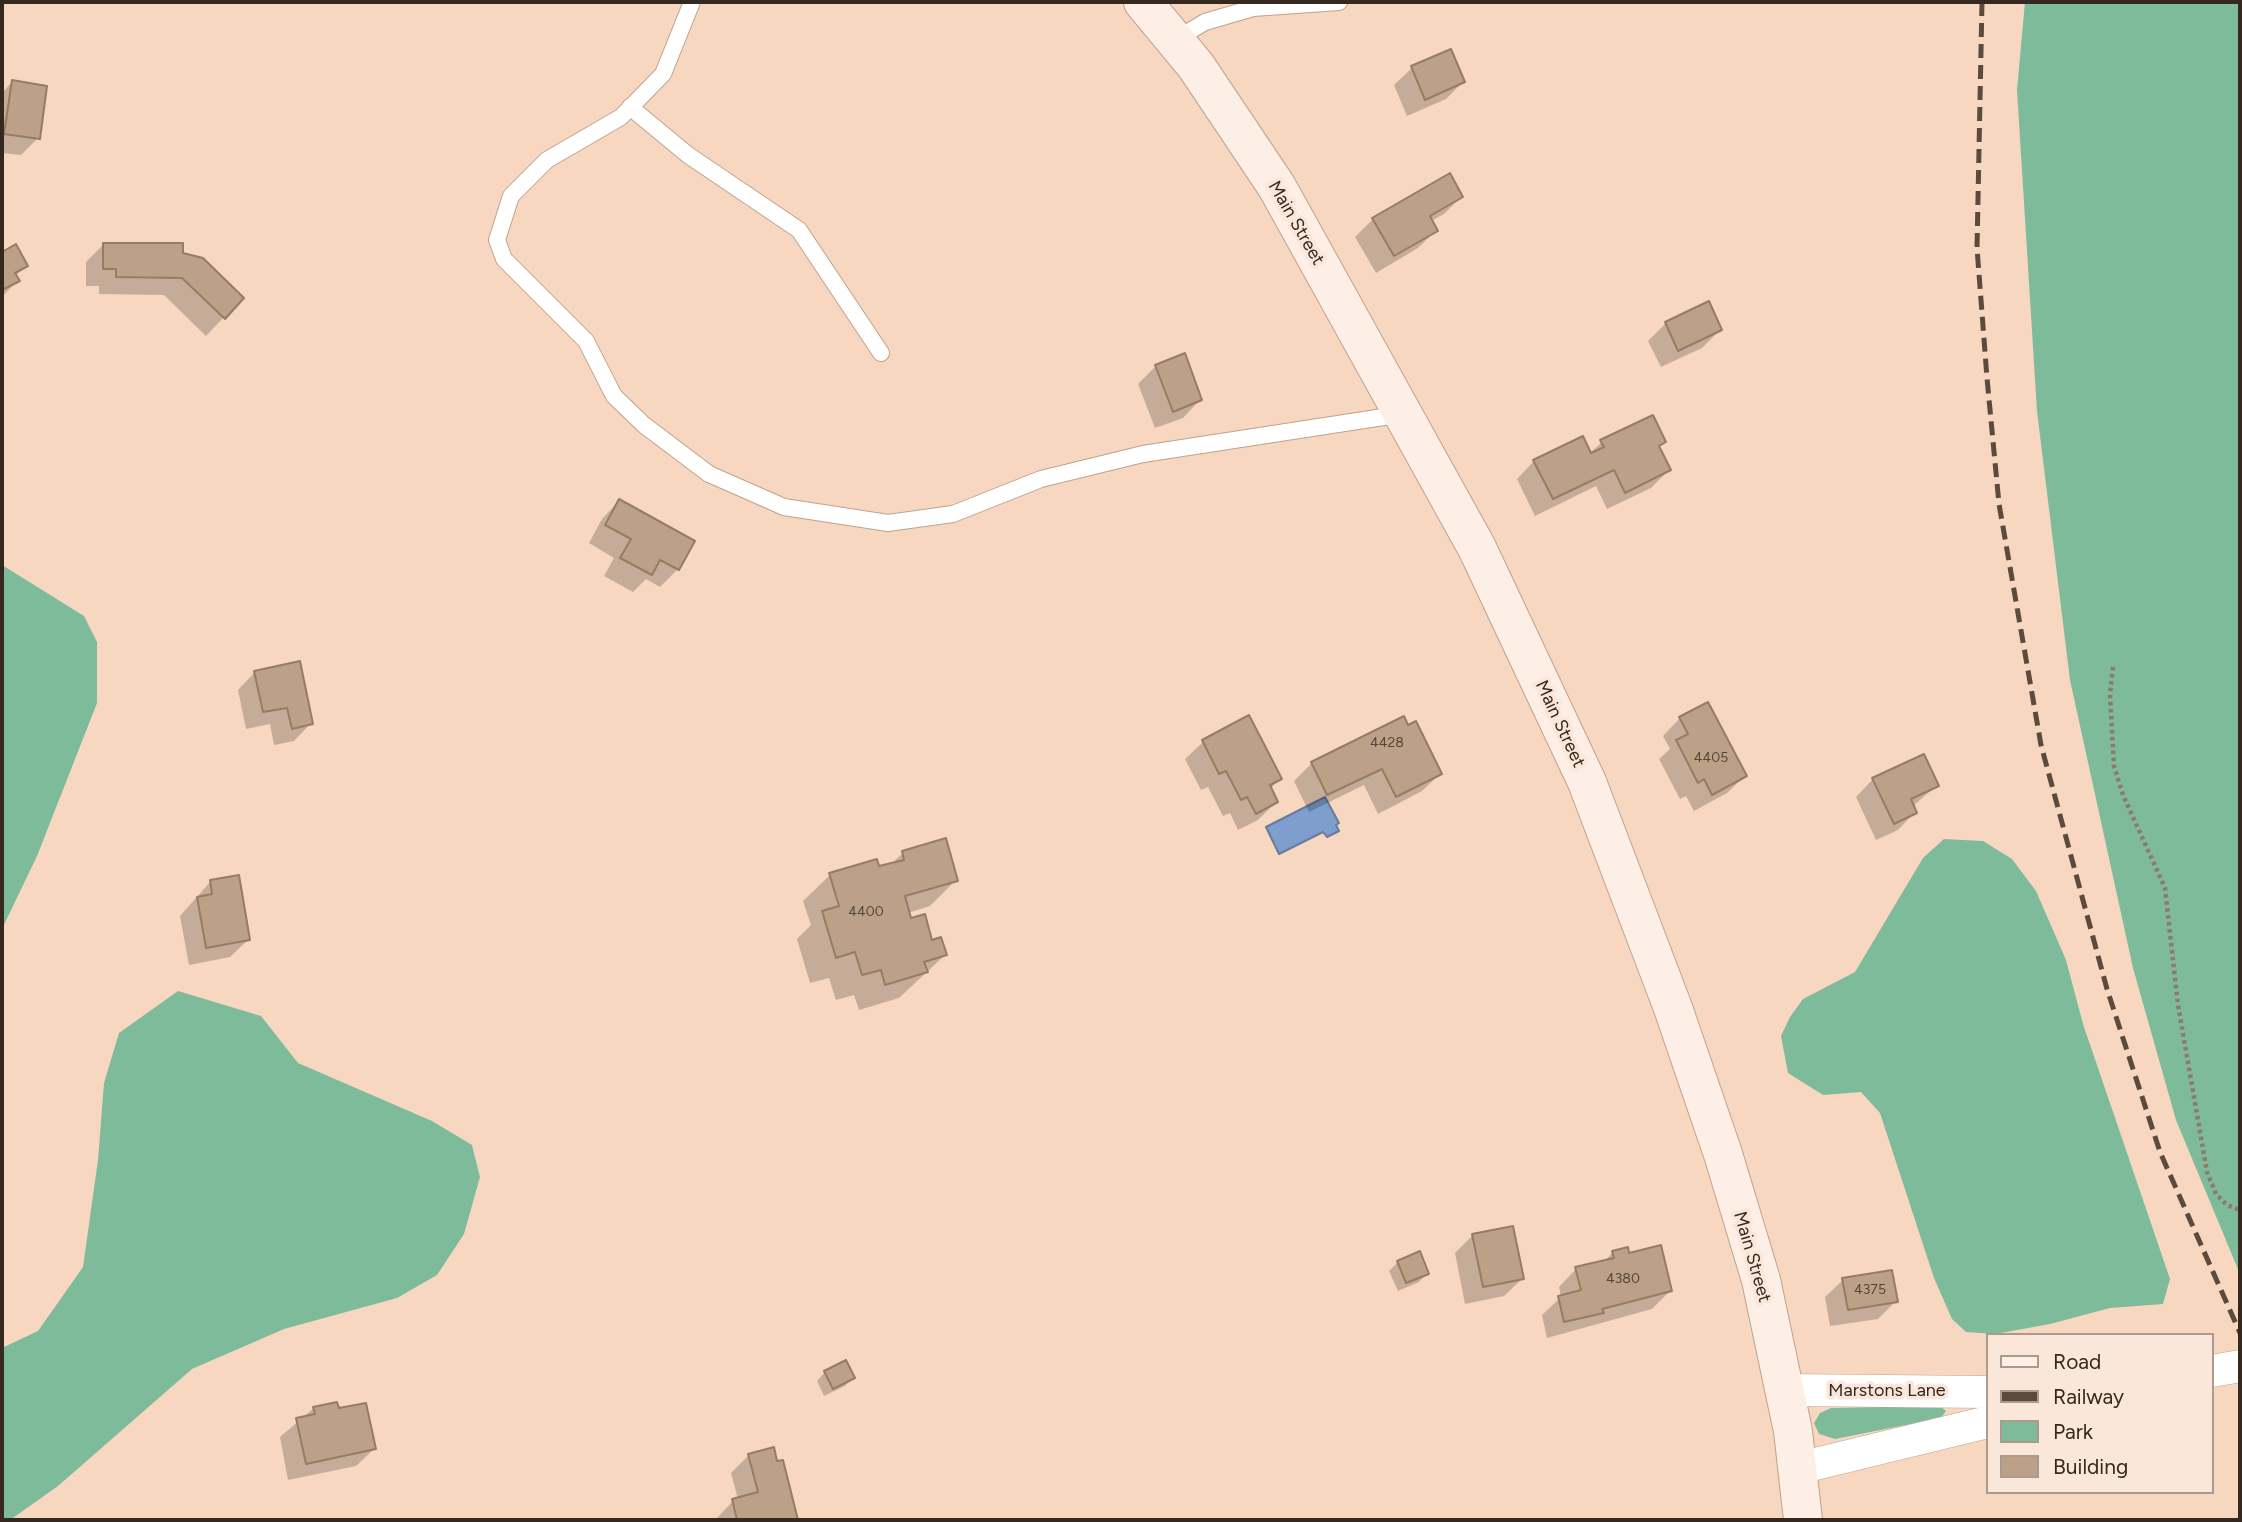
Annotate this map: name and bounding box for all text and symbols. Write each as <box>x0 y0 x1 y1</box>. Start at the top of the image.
street label: Main Street <box>1263 177 1329 269</box>
street label: Main Street <box>1530 677 1590 771</box>
house number: 4428 <box>1370 735 1404 751</box>
house number: 4405 <box>1694 750 1728 766</box>
house number: 4400 <box>848 904 884 920</box>
street label: Main Street <box>1729 1209 1775 1305</box>
house number: 4380 <box>1606 1271 1640 1287</box>
house number: 4375 <box>1854 1282 1886 1298</box>
legend <box>1986 1333 2214 1494</box>
text: Road <box>2053 1349 2101 1374</box>
street label: Marstons Lane <box>1828 1380 1946 1402</box>
text: Railway <box>2053 1384 2124 1409</box>
text: Park <box>2053 1419 2093 1444</box>
text: Building <box>2053 1454 2128 1479</box>

